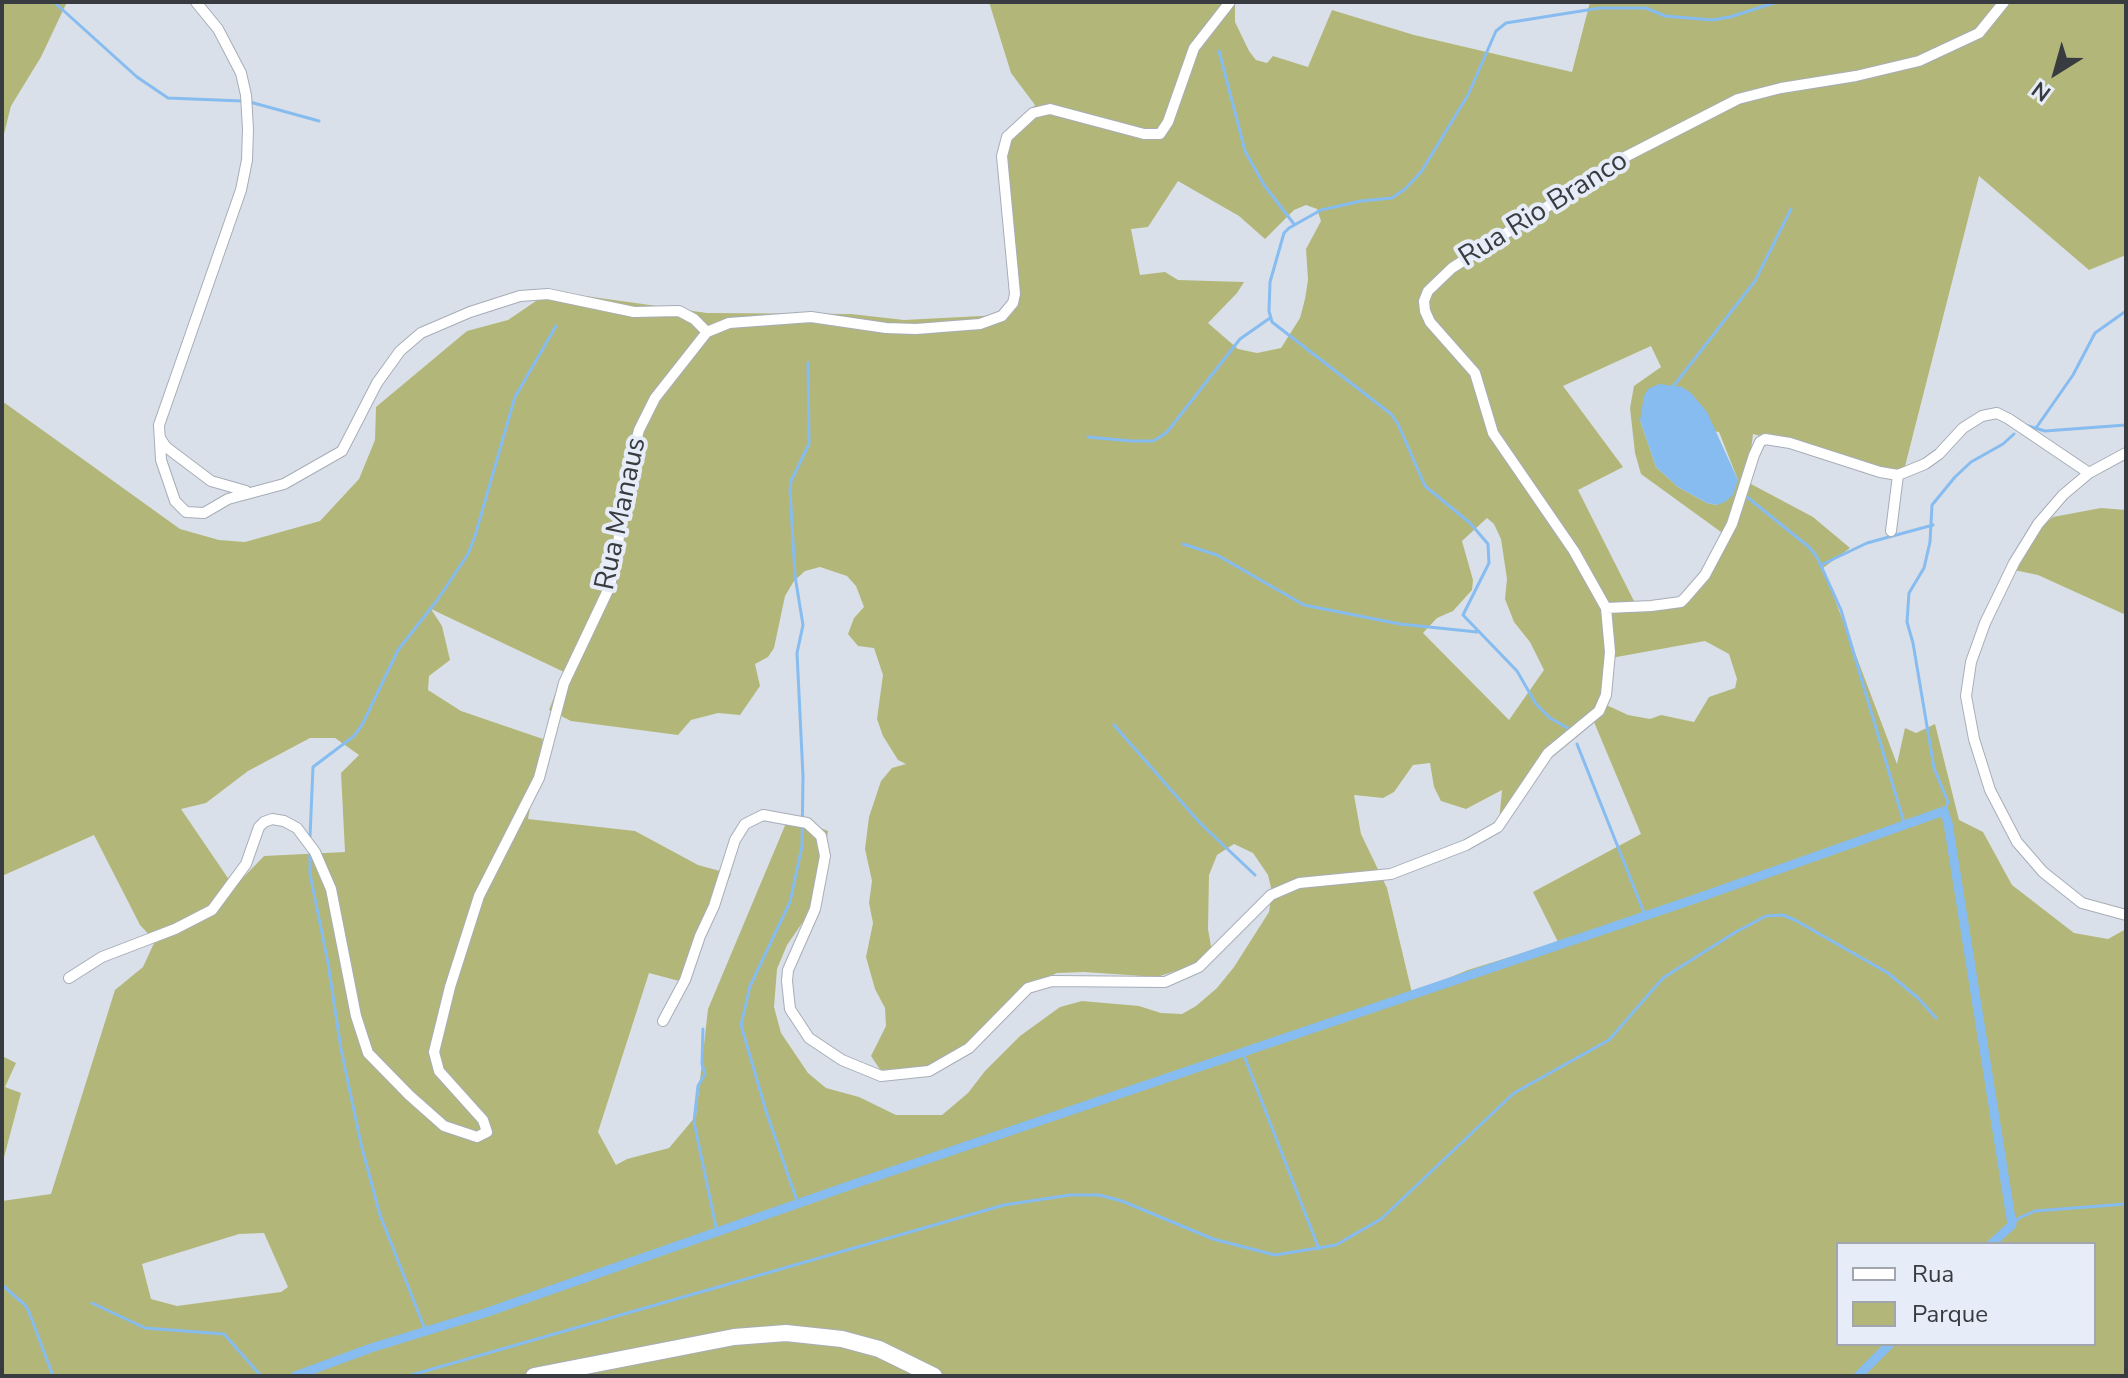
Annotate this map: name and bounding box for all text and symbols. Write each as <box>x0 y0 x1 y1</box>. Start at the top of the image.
north arrow <box>2016 32 2096 112</box>
text: N <box>2026 74 2057 108</box>
street label: Rua Rio Branco <box>1454 145 1634 275</box>
street label: Rua Manaus <box>589 435 655 593</box>
legend <box>1836 1242 2096 1346</box>
text: Rua <box>1912 1258 1954 1290</box>
text: Parque <box>1912 1298 1988 1330</box>

